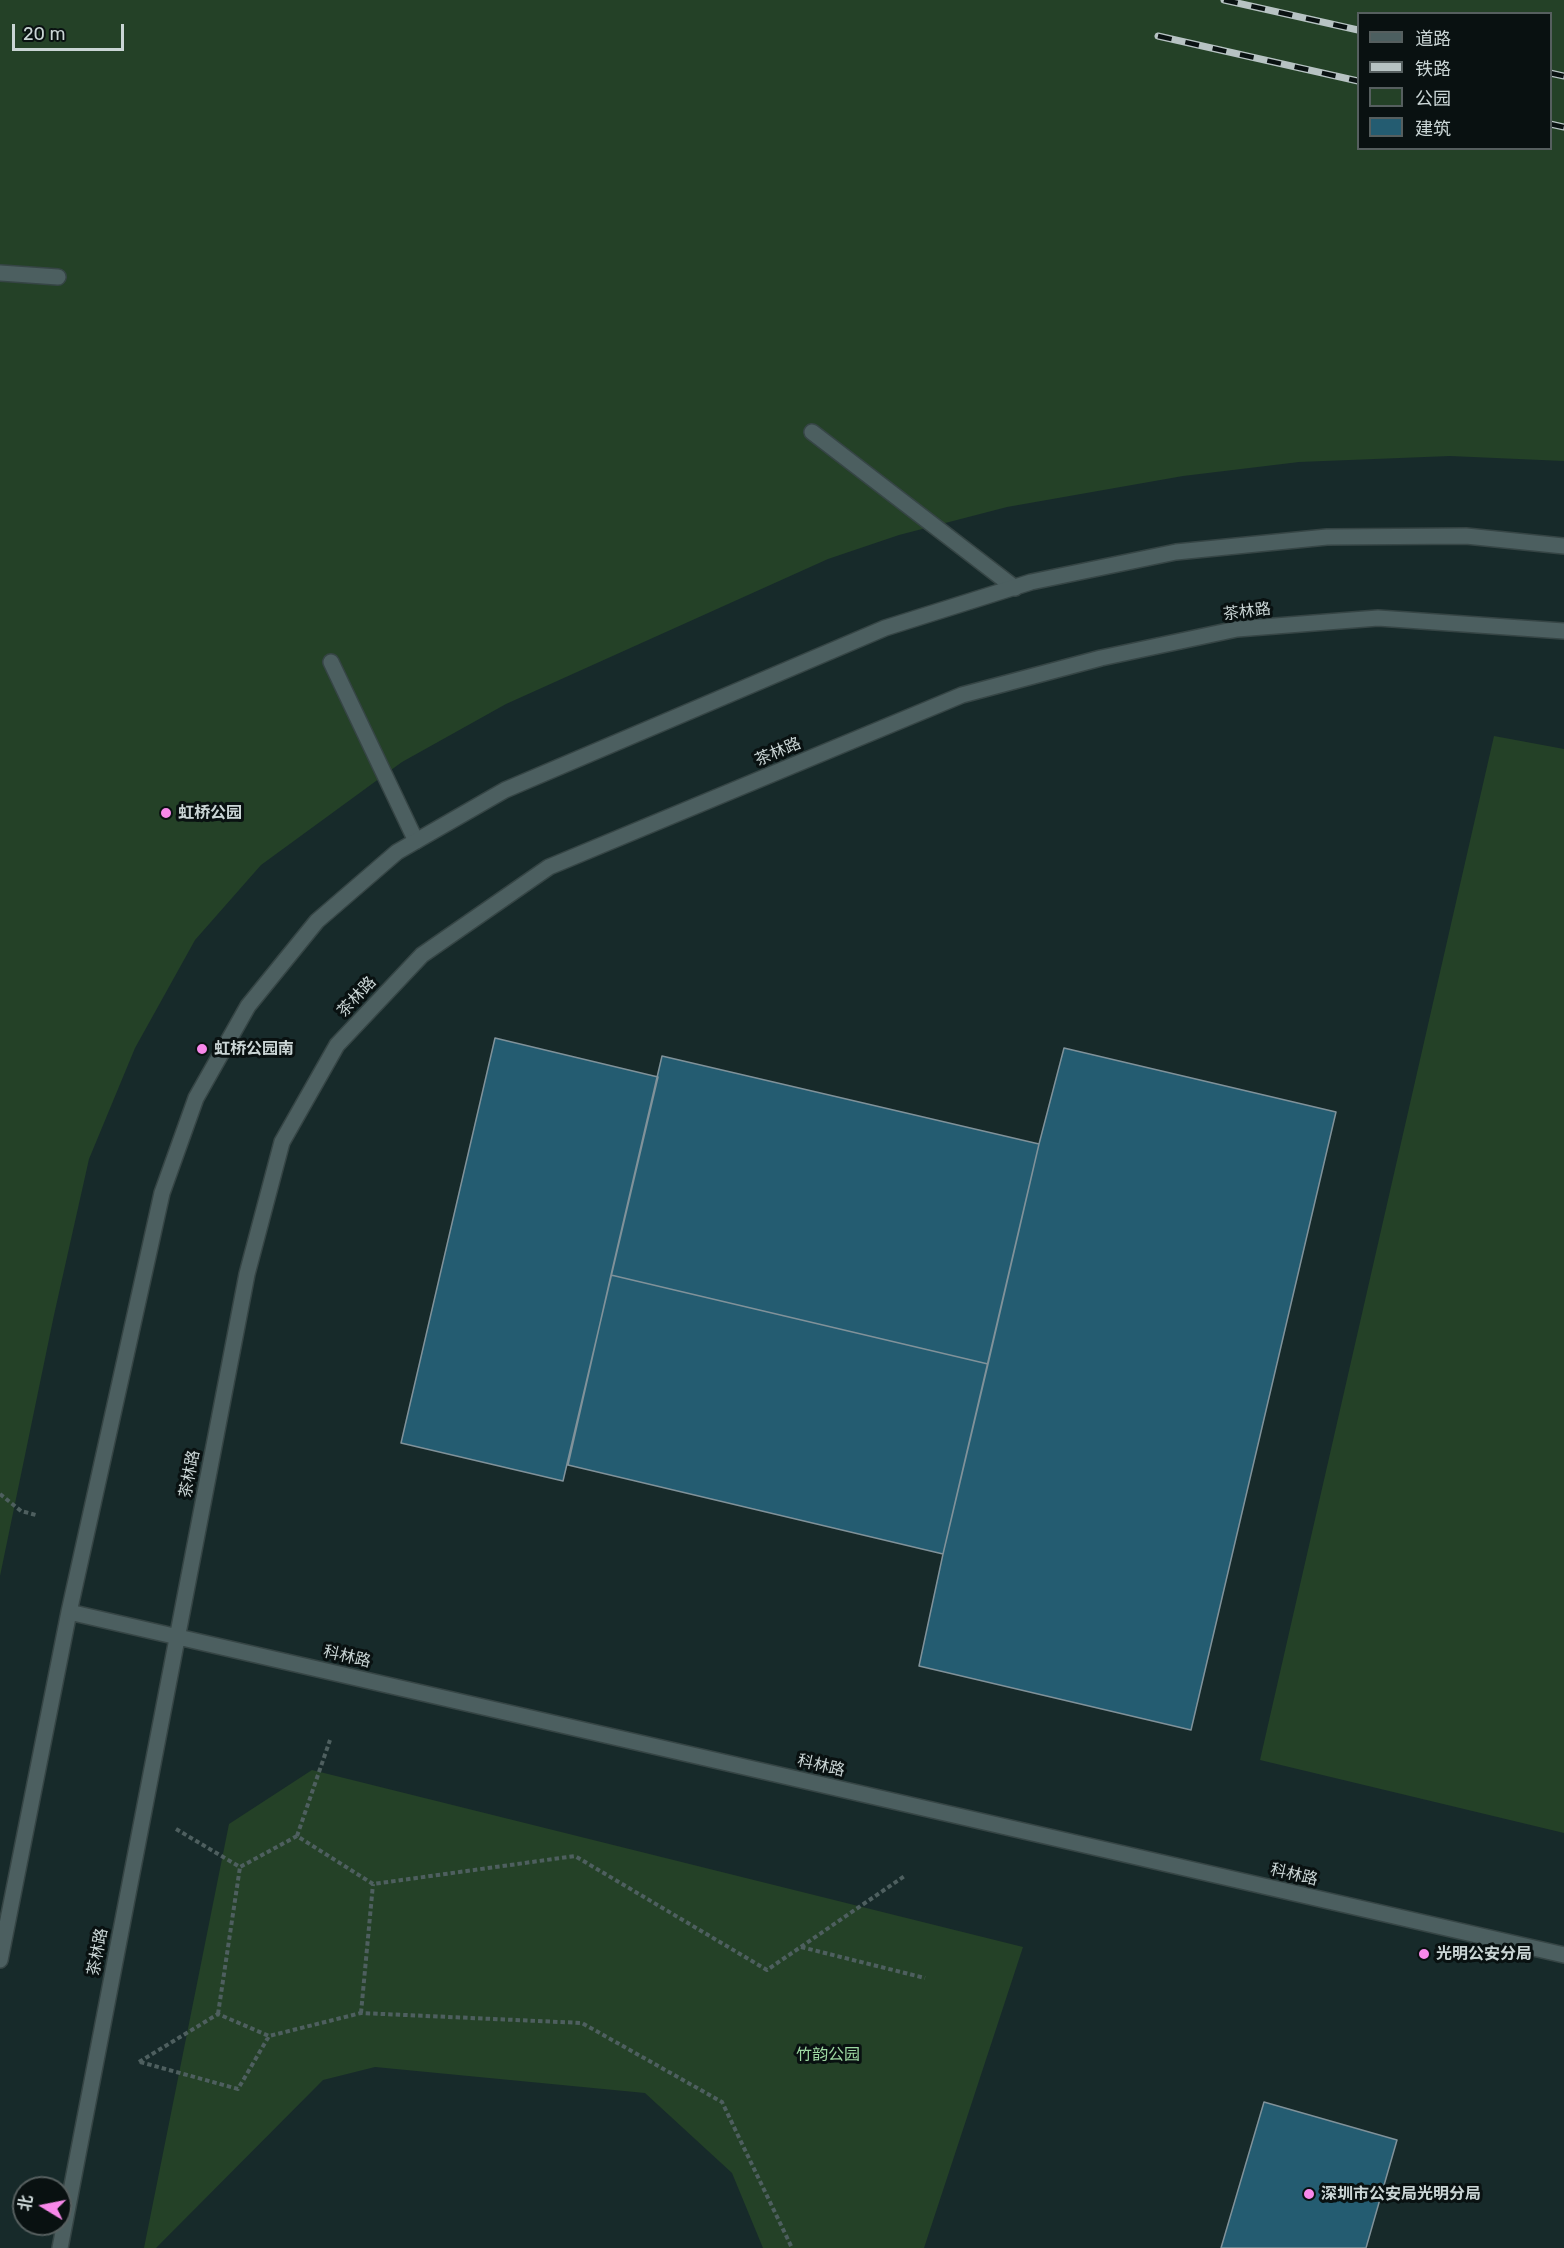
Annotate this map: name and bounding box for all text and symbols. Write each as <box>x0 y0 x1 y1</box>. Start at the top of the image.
scale bar <box>15 12 128 50</box>
legend <box>1357 12 1552 150</box>
text: 20 m <box>23 23 65 45</box>
text: 道路 <box>1415 28 1451 50</box>
text: 铁路 <box>1415 58 1451 80</box>
text: 公园 <box>1415 88 1451 110</box>
text: 建筑 <box>1415 118 1451 140</box>
street label: 茶林路 <box>1222 600 1272 624</box>
street label: 茶林路 <box>752 734 804 770</box>
place label: 虹桥公园 <box>178 803 242 823</box>
marker: 虹桥公园 <box>159 806 173 820</box>
street label: 茶林路 <box>334 973 380 1021</box>
place label: 虹桥公园南 <box>214 1039 294 1059</box>
marker: 虹桥公园南 <box>195 1042 209 1056</box>
street label: 茶林路 <box>176 1449 204 1499</box>
street label: 科林路 <box>321 1642 373 1672</box>
street label: 科林路 <box>795 1751 847 1781</box>
street label: 科林路 <box>1268 1860 1320 1890</box>
street label: 茶林路 <box>84 1927 112 1977</box>
place label: 光明公安分局 <box>1436 1944 1532 1964</box>
marker: 光明公安分局 <box>1417 1947 1431 1961</box>
park label: 竹韵公园 <box>796 2045 860 2065</box>
north arrow <box>12 2176 72 2236</box>
place label: 深圳市公安局光明分局 <box>1321 2184 1481 2204</box>
marker: 深圳市公安局光明分局 <box>1302 2187 1316 2201</box>
text: 北 <box>15 2194 36 2213</box>

